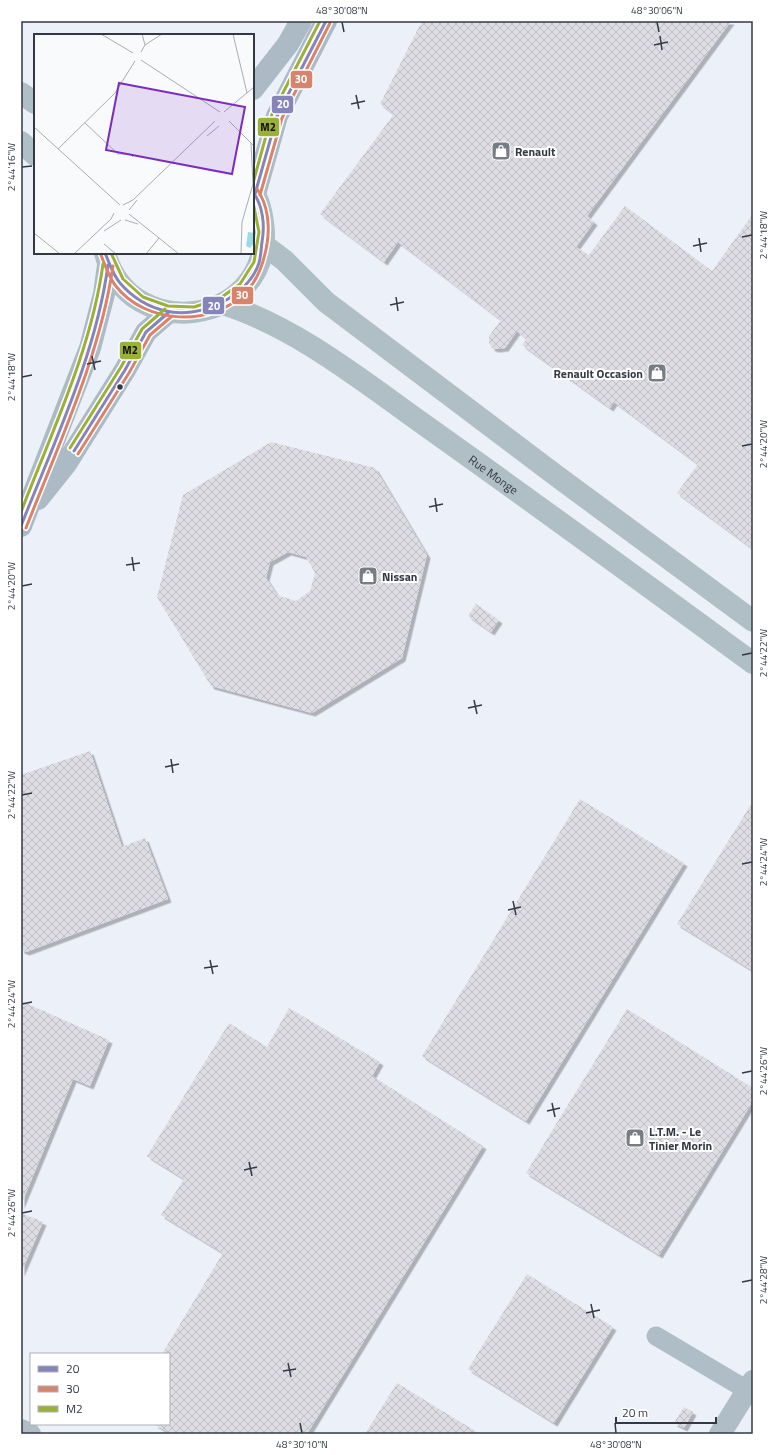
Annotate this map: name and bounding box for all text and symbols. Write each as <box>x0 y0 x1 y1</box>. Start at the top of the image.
text: 48°30'08"N <box>316 3 368 18</box>
text: 48°30'06"N <box>631 3 683 18</box>
inset map <box>34 34 254 254</box>
line badge: 30 <box>290 70 313 89</box>
text: 30 <box>295 71 307 87</box>
line badge: 20 <box>271 95 294 114</box>
text: 20 <box>277 96 289 112</box>
line badge: M2 <box>257 117 280 137</box>
text: M2 <box>260 119 276 135</box>
shop icon: Renault <box>490 140 512 162</box>
place label: Renault <box>515 142 556 161</box>
text: 2°44'16"W <box>4 143 19 191</box>
text: 2°44'18"W <box>756 211 771 259</box>
line badge: 30 <box>231 286 254 305</box>
text: 30 <box>236 287 248 303</box>
line badge: 20 <box>202 296 225 315</box>
text: 20 <box>208 298 220 314</box>
line badge: M2 <box>119 341 142 360</box>
text: M2 <box>122 342 138 358</box>
text: 2°44'18"W <box>4 353 19 401</box>
shop icon: Renault Occasion <box>646 362 668 384</box>
place label: Renault Occasion <box>553 364 643 383</box>
unlabelled marker <box>115 382 125 392</box>
text: 2°44'20"W <box>756 420 771 468</box>
street label: Rue Monge <box>465 450 523 499</box>
text: 2°44'20"W <box>4 562 19 610</box>
shop icon: Nissan <box>357 565 379 587</box>
place label: Nissan <box>382 567 418 586</box>
text: 2°44'22"W <box>756 629 771 677</box>
text: 2°44'22"W <box>4 771 19 819</box>
text: 2°44'24"W <box>756 838 771 886</box>
text: 2°44'24"W <box>4 980 19 1028</box>
text: 2°44'26"W <box>756 1047 771 1095</box>
place label: L.T.M. - Le Tinier Morin <box>649 1122 712 1155</box>
shop icon: L.T.M. - Le Tinier Morin <box>624 1127 646 1149</box>
text: 2°44'26"W <box>4 1189 19 1237</box>
text: 2°44'28"W <box>756 1256 771 1304</box>
legend <box>30 1353 170 1425</box>
text: 20 <box>66 1359 80 1378</box>
text: 30 <box>66 1379 80 1398</box>
text: M2 <box>66 1399 83 1418</box>
scale bar <box>616 1399 716 1425</box>
text: 20 m <box>622 1403 648 1422</box>
text: 48°30'10"N <box>276 1437 328 1452</box>
text: 48°30'08"N <box>590 1437 642 1452</box>

